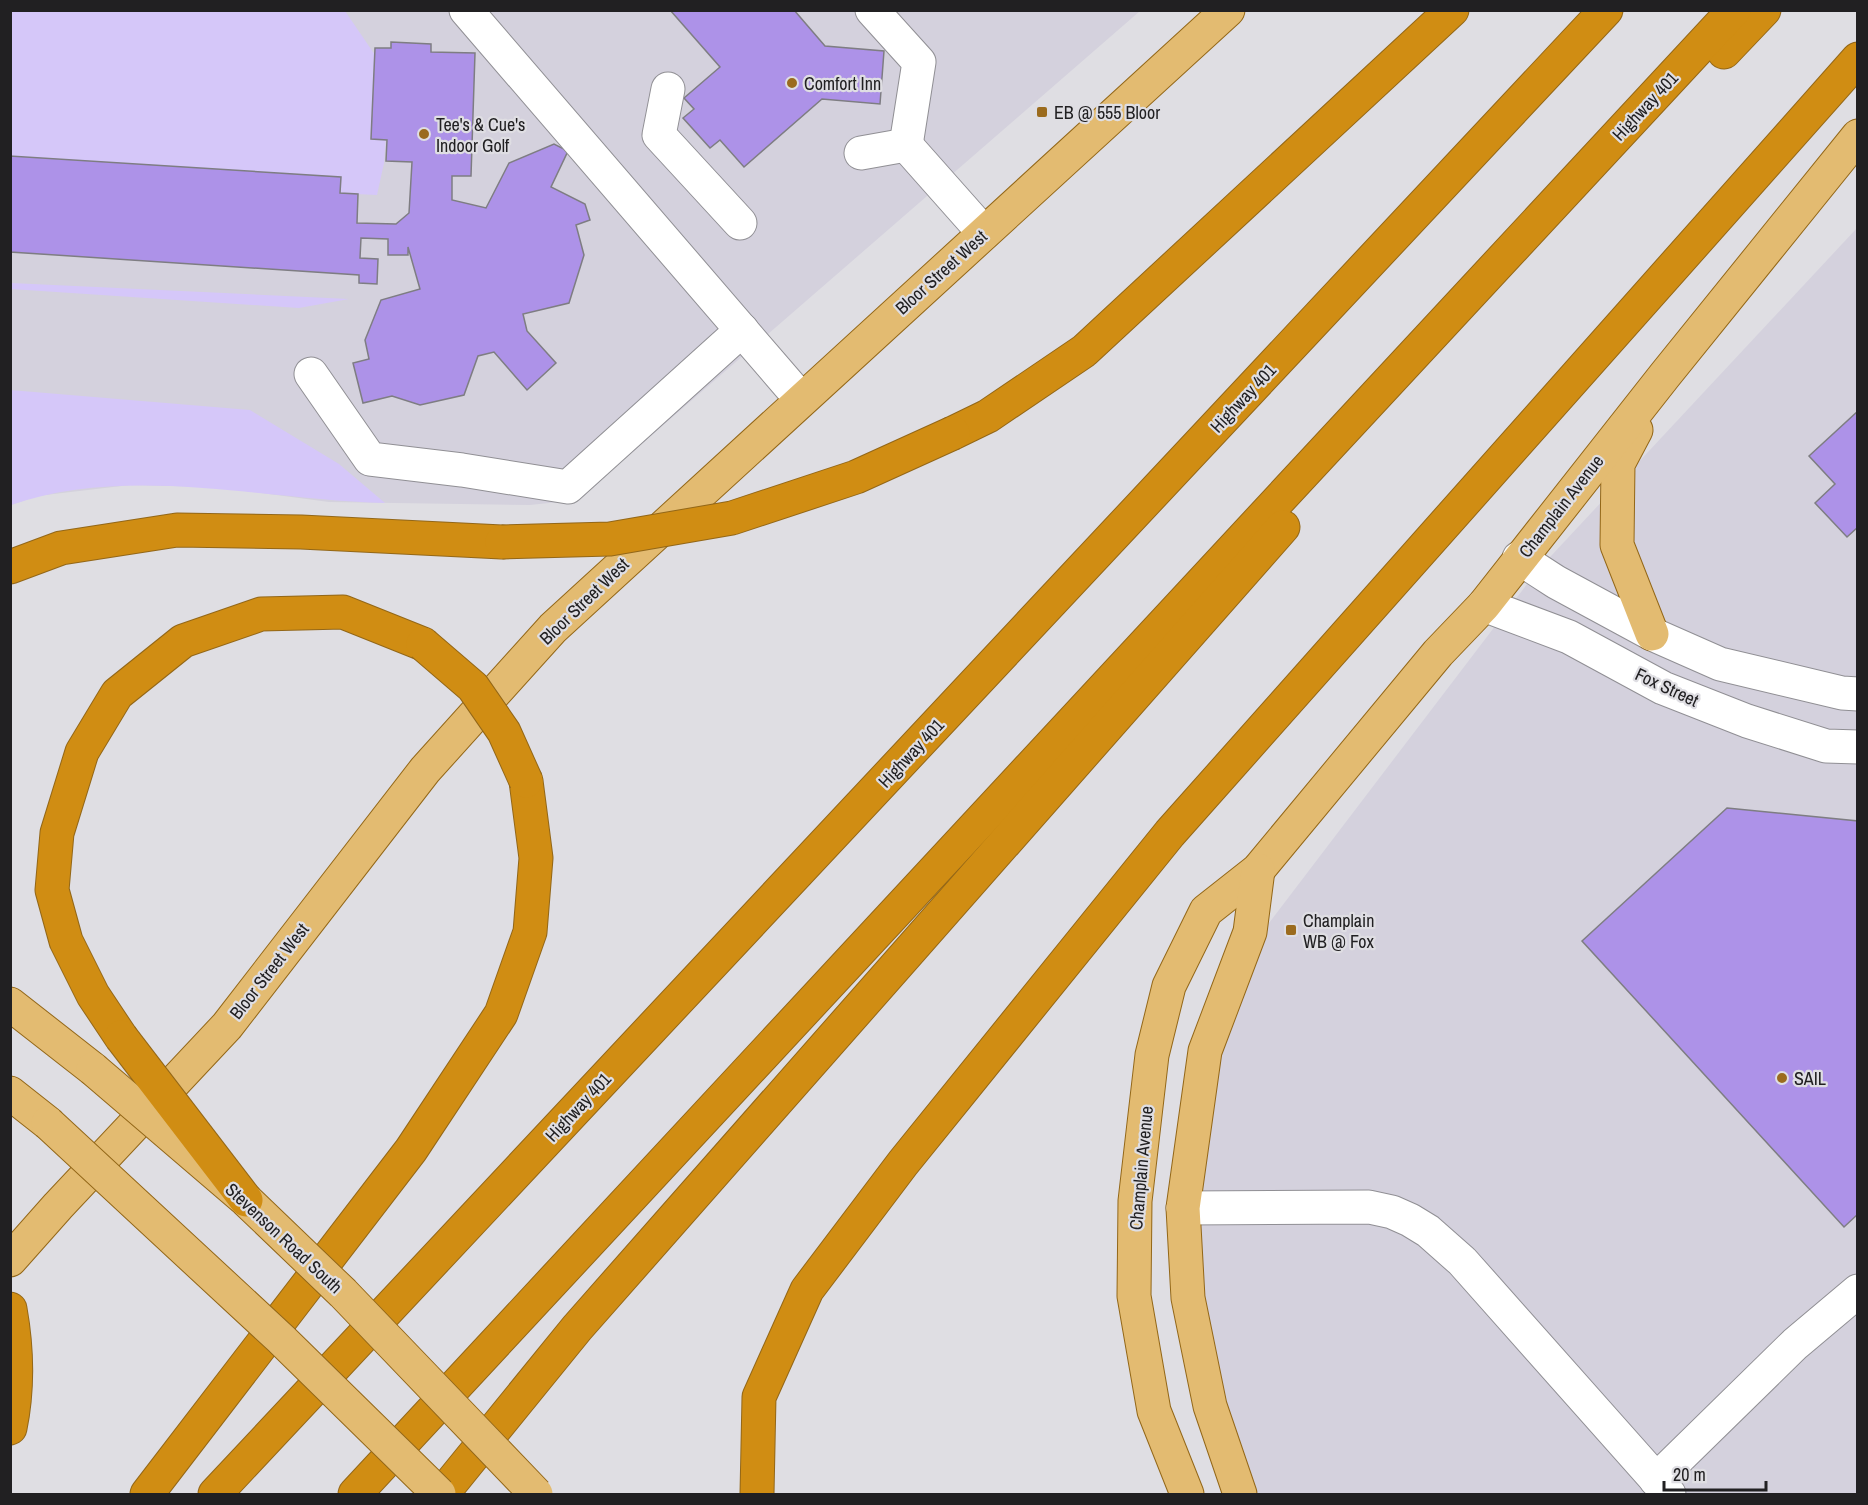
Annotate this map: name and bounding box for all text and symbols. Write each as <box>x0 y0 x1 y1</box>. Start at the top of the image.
street label: Highway 401 <box>1606 65 1684 146</box>
place label: Comfort Inn <box>804 71 881 96</box>
marker: Comfort Inn <box>785 76 799 90</box>
place label: EB @ 555 Bloor <box>1054 100 1160 125</box>
marker: EB @ 555 Bloor <box>1035 105 1049 119</box>
place label: Tee's & Cue's Indoor Golf <box>436 112 525 158</box>
marker: Tee's & Cue's Indoor Golf <box>417 127 431 141</box>
street label: Bloor Street West <box>890 224 992 320</box>
street label: Highway 401 <box>1204 357 1282 438</box>
street label: Champlain Avenue <box>1513 449 1609 563</box>
street label: Bloor Street West <box>534 552 634 650</box>
street label: Fox Street <box>1631 661 1703 713</box>
street label: Highway 401 <box>872 712 950 793</box>
place label: Champlain WB @ Fox <box>1303 908 1374 954</box>
street label: Bloor Street West <box>224 918 314 1024</box>
marker: Champlain WB @ Fox <box>1284 923 1298 937</box>
street label: Highway 401 <box>539 1066 617 1147</box>
place label: SAIL <box>1794 1066 1826 1091</box>
marker: SAIL <box>1775 1071 1789 1085</box>
street label: Champlain Avenue <box>1123 1105 1159 1231</box>
street label: Stevenson Road South <box>220 1177 348 1299</box>
scale bar <box>1664 1454 1766 1492</box>
text: 20 m <box>1673 1462 1706 1487</box>

